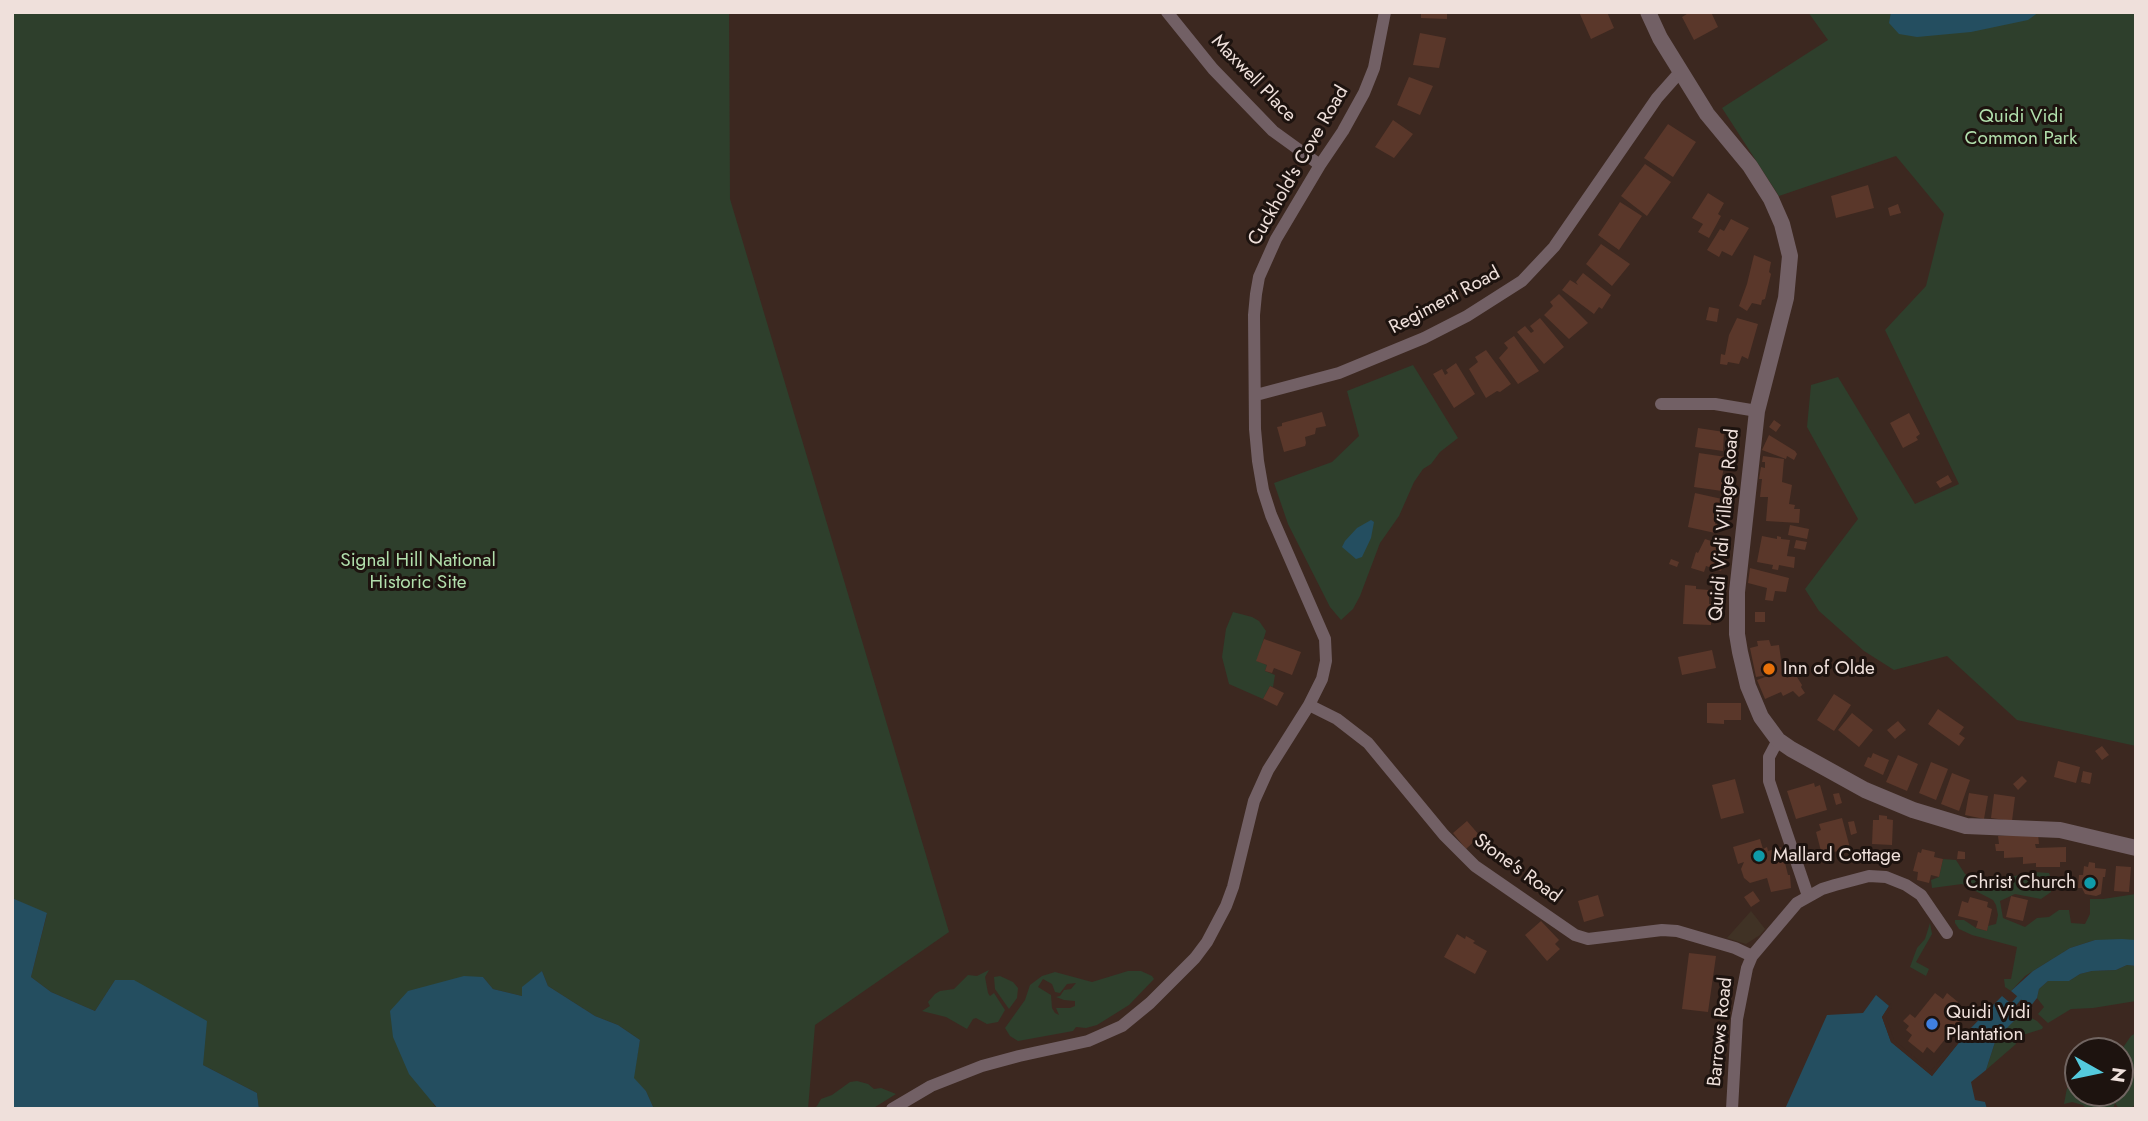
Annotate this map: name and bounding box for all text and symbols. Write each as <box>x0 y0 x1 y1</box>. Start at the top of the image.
street label: Maxwell Place <box>1206 31 1300 127</box>
street label: Cuckhold's Cove Road <box>1244 82 1354 250</box>
park label: Quidi Vidi Common Park <box>1965 106 2077 150</box>
street label: Regiment Road <box>1386 262 1504 340</box>
street label: Quidi Vidi Village Road <box>1705 428 1745 622</box>
park label: Signal Hill National Historic Site <box>340 550 496 594</box>
place label: Inn of Olde <box>1783 658 1875 680</box>
marker: Inn of Olde <box>1761 661 1777 677</box>
street label: Stone's Road <box>1469 830 1565 908</box>
place label: Mallard Cottage <box>1773 845 1901 867</box>
marker: Mallard Cottage <box>1751 848 1767 864</box>
place label: Christ Church <box>1965 872 2076 894</box>
marker: Christ Church <box>2082 875 2098 891</box>
street label: Barrows Road <box>1704 976 1738 1088</box>
place label: Quidi Vidi Plantation <box>1946 1002 2031 1046</box>
marker: Quidi Vidi Plantation <box>1924 1016 1940 1032</box>
north arrow <box>2064 1037 2134 1107</box>
text: N <box>2104 1065 2133 1085</box>

